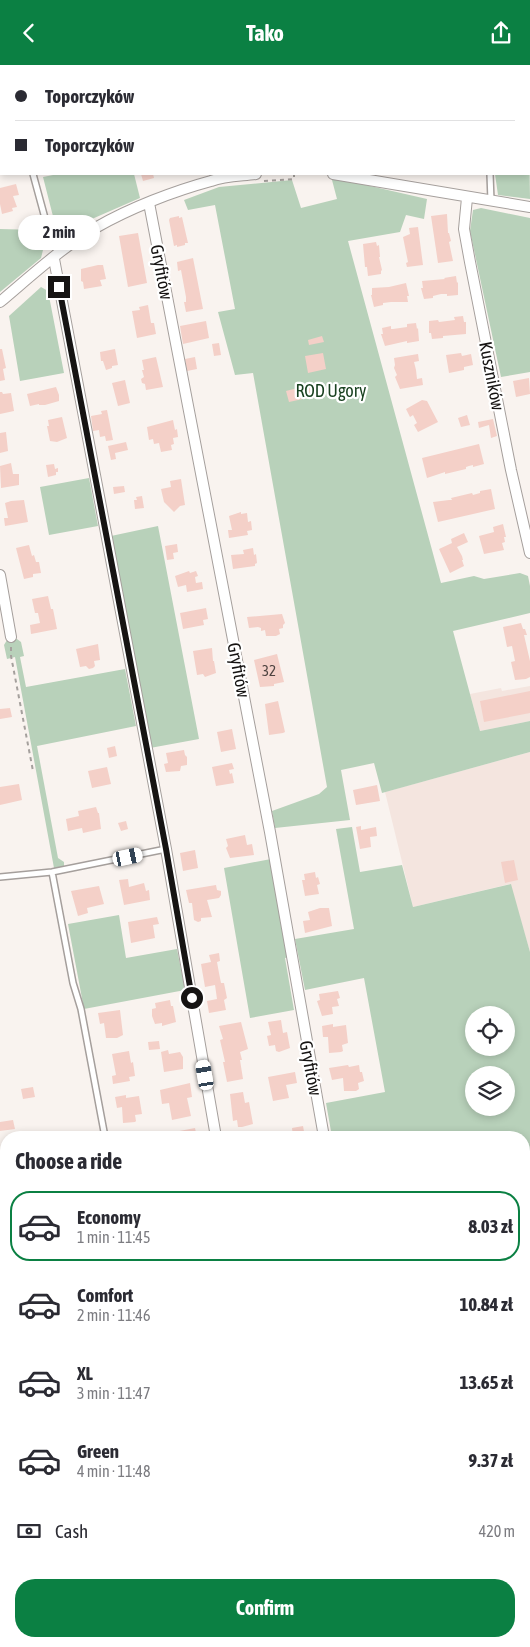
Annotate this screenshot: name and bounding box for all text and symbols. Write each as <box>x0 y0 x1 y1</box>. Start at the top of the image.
icon: back <box>15 19 43 47</box>
icon: share <box>487 19 515 47</box>
text: Tako <box>246 20 284 46</box>
text: Toporczyków <box>45 85 134 107</box>
text: Toporczyków <box>45 134 134 156</box>
callout: 2 min <box>18 215 100 249</box>
text: 2 min <box>43 223 75 241</box>
street label: Gryfitów <box>146 243 178 301</box>
route end <box>48 276 70 298</box>
street label: Kuszników <box>475 340 509 412</box>
park label: ROD Ugory <box>295 380 367 401</box>
street label: Gryfitów <box>223 641 255 699</box>
house number: 32 <box>262 662 276 679</box>
car <box>111 847 144 867</box>
route start <box>181 987 203 1009</box>
map controls <box>465 1006 515 1116</box>
button: locate <box>465 1006 515 1056</box>
street label: Gryfitów <box>295 1039 327 1097</box>
car <box>195 1059 214 1091</box>
button: layers <box>465 1066 515 1116</box>
text: Choose a ride <box>15 1148 122 1174</box>
icon: car <box>17 1204 62 1249</box>
text: Economy <box>77 1206 141 1228</box>
text: 8.03 zł <box>468 1215 513 1237</box>
text: 1 min · 11:45 <box>77 1228 150 1246</box>
icon: car <box>17 1282 62 1327</box>
text: Comfort <box>77 1284 133 1306</box>
text: 10.84 zł <box>459 1293 513 1315</box>
text: 2 min · 11:46 <box>77 1306 150 1324</box>
icon: car <box>17 1360 62 1405</box>
text: XL <box>77 1362 93 1384</box>
text: 13.65 zł <box>459 1371 513 1393</box>
text: 3 min · 11:47 <box>77 1384 150 1402</box>
icon: car <box>17 1438 62 1483</box>
text: Green <box>77 1440 119 1462</box>
text: 9.37 zł <box>468 1449 513 1471</box>
text: 4 min · 11:48 <box>77 1462 150 1480</box>
icon: cash <box>15 1517 43 1545</box>
text: Cash <box>55 1520 88 1542</box>
text: 420 m <box>479 1522 515 1540</box>
button: Confirm <box>15 1579 515 1637</box>

